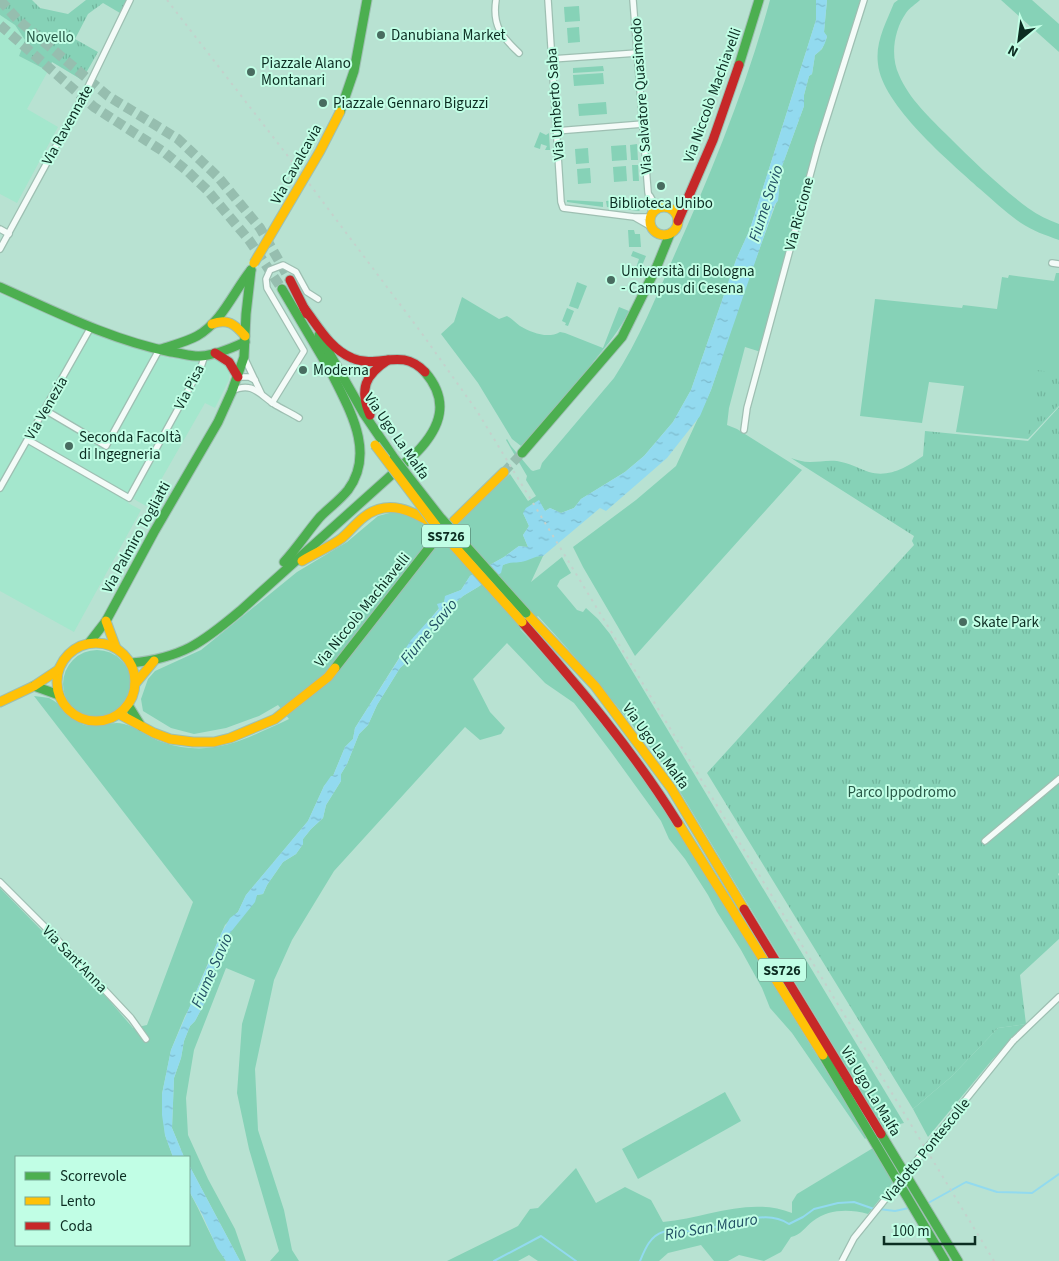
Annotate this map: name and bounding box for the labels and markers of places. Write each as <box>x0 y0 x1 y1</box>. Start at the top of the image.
place label: Danubiana Market <box>391 25 506 46</box>
marker: Danubiana Market <box>375 29 387 41</box>
place label: Piazzale Alano Montanari <box>261 53 351 91</box>
marker: Piazzale Alano Montanari <box>245 66 257 78</box>
place label: Piazzale Gennaro Biguzzi <box>333 93 489 114</box>
marker: Piazzale Gennaro Biguzzi <box>317 97 329 109</box>
marker: Biblioteca Unibo <box>655 180 667 192</box>
place label: Biblioteca Unibo <box>609 193 713 214</box>
place label: Università di Bologna - Campus di Cesena <box>621 261 755 299</box>
marker: Università di Bologna - Campus di Cesena <box>605 274 617 286</box>
place label: Moderna <box>313 360 369 381</box>
marker: Moderna <box>297 364 309 376</box>
place label: Seconda Facoltà di Ingegneria <box>79 427 181 465</box>
marker: Seconda Facoltà di Ingegneria <box>63 440 75 452</box>
place label: Skate Park <box>973 612 1040 633</box>
marker: Skate Park <box>957 616 969 628</box>

